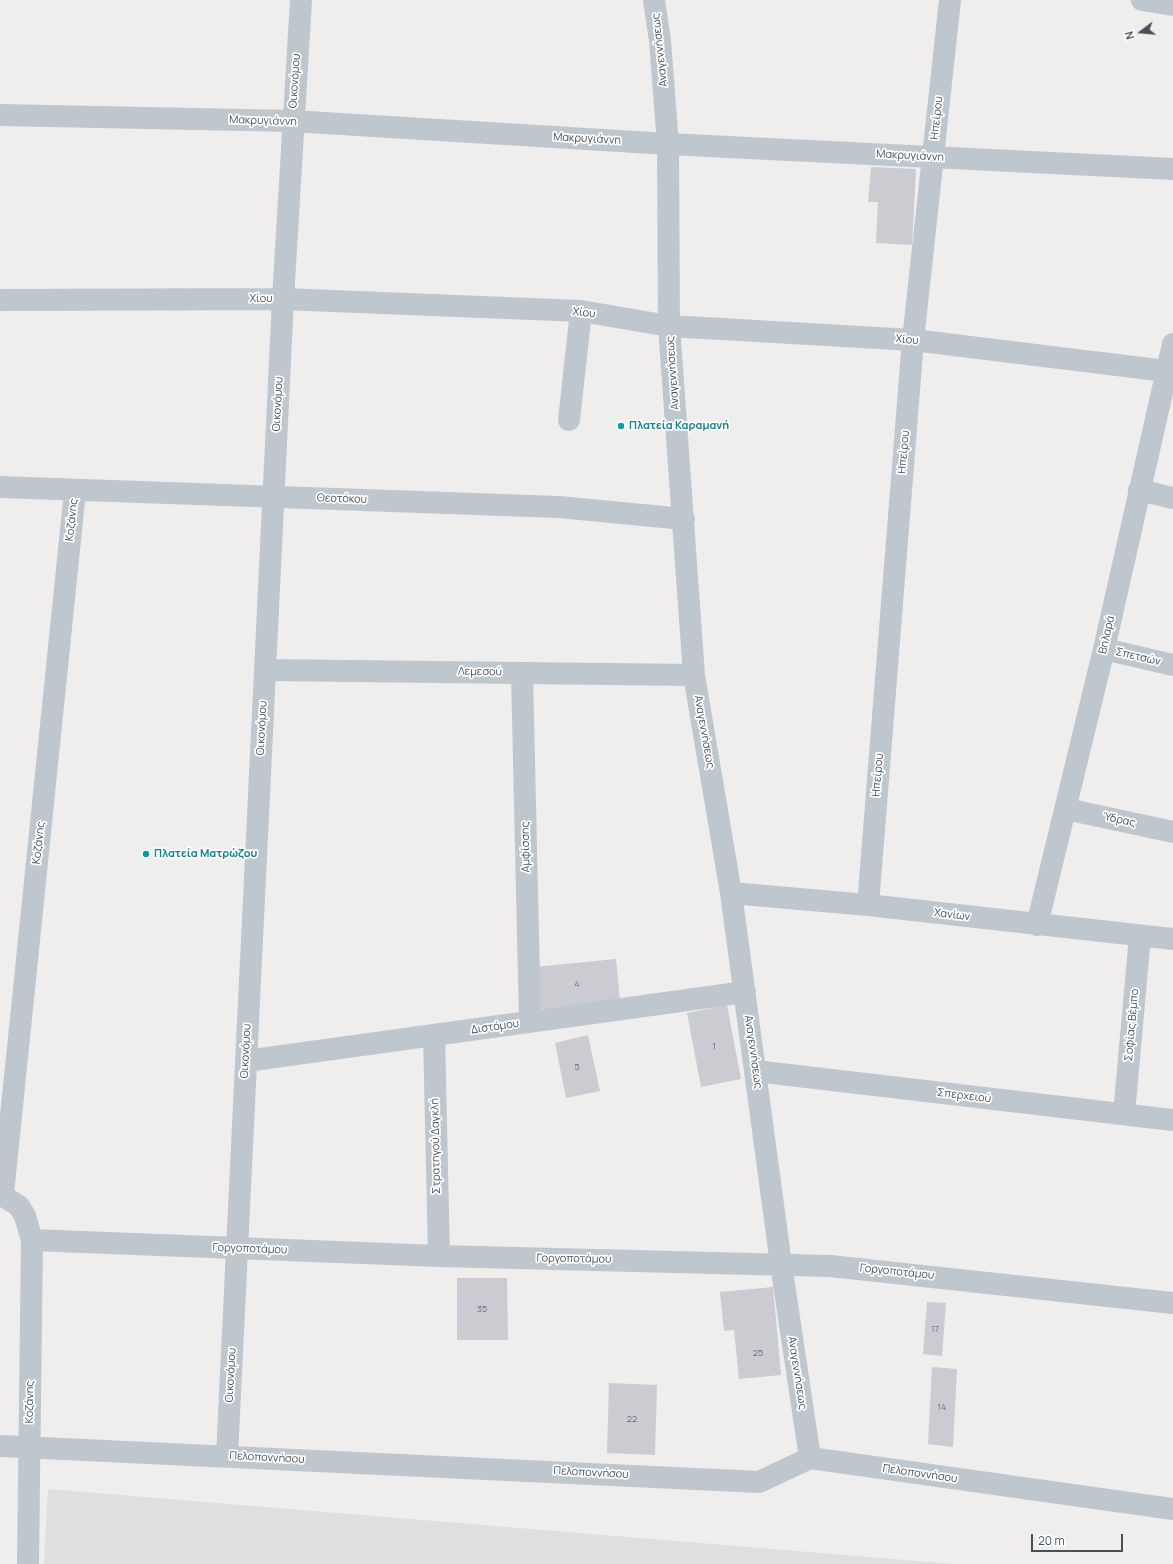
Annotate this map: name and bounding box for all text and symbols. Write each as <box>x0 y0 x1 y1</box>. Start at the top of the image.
street label: Αναγεννήσεως <box>650 12 670 88</box>
north arrow <box>1121 12 1161 52</box>
text: N <box>1121 30 1137 41</box>
street label: Οικονόμου <box>287 53 303 109</box>
street label: Ηπείρου <box>928 96 946 140</box>
street label: Μακρυγιάννη <box>229 113 297 129</box>
street label: Μακρυγιάννη <box>553 131 621 147</box>
street label: Μακρυγιάννη <box>876 148 944 164</box>
street label: Χίου <box>249 292 273 306</box>
street label: Χίου <box>572 305 596 321</box>
street label: Χίου <box>895 332 919 348</box>
street label: Αναγεννήσεως <box>664 336 682 410</box>
street label: Οικονόμου <box>270 376 286 432</box>
place label: Πλατεία Καραμανή <box>629 419 729 433</box>
marker: Πλατεία Καραμανή <box>616 421 626 431</box>
street label: Ηπείρου <box>896 430 912 474</box>
street label: Θεοτόκου <box>317 492 367 506</box>
street label: Κοζάνης <box>63 498 81 542</box>
street label: Βηλαρά <box>1096 615 1118 655</box>
street label: Σπετσών <box>1114 645 1162 669</box>
street label: Λεμεσού <box>458 665 502 679</box>
street label: Αναγεννήσεως <box>691 694 717 770</box>
street label: Οικονόμου <box>254 700 270 756</box>
street label: Ηπείρου <box>870 753 886 797</box>
street label: Ύδρας <box>1101 810 1137 830</box>
street label: Κοζάνης <box>30 821 48 865</box>
street label: Αμφίσσης <box>519 821 533 873</box>
place label: Πλατεία Ματρώζου <box>154 847 257 861</box>
marker: Πλατεία Ματρώζου <box>141 849 151 859</box>
street label: Χανίων <box>933 906 971 924</box>
house number: 4 <box>574 979 580 989</box>
street label: Σοφίας Βέμπο <box>1122 988 1142 1062</box>
street label: Αναγεννήσεως <box>741 1014 765 1090</box>
street label: Διστόμου <box>470 1017 520 1037</box>
street label: Οικονόμου <box>238 1023 254 1079</box>
house number: 1 <box>712 1041 716 1051</box>
house number: 5 <box>574 1062 580 1072</box>
street label: Σπερχειού <box>936 1086 992 1106</box>
street label: Στρατηγού Δαγκλή <box>429 1098 443 1194</box>
street label: Γοργοποτάμου <box>212 1241 288 1257</box>
street label: Γοργοποτάμου <box>537 1252 611 1266</box>
street label: Γοργοποτάμου <box>859 1262 935 1282</box>
house number: 35 <box>477 1304 487 1314</box>
house number: 17 <box>931 1324 939 1334</box>
street label: Αναγεννήσεως <box>785 1335 809 1411</box>
street label: Οικονόμου <box>223 1347 239 1403</box>
house number: 25 <box>753 1348 763 1358</box>
street label: Κοζάνης <box>23 1380 37 1424</box>
house number: 14 <box>938 1402 946 1412</box>
house number: 22 <box>627 1414 637 1424</box>
street label: Πελοποννήσου <box>229 1449 305 1467</box>
street label: Πελοποννήσου <box>882 1462 958 1486</box>
street label: Πελοποννήσου <box>553 1464 629 1482</box>
scale bar <box>1033 1526 1125 1552</box>
text: 20 m <box>1038 1532 1065 1549</box>

